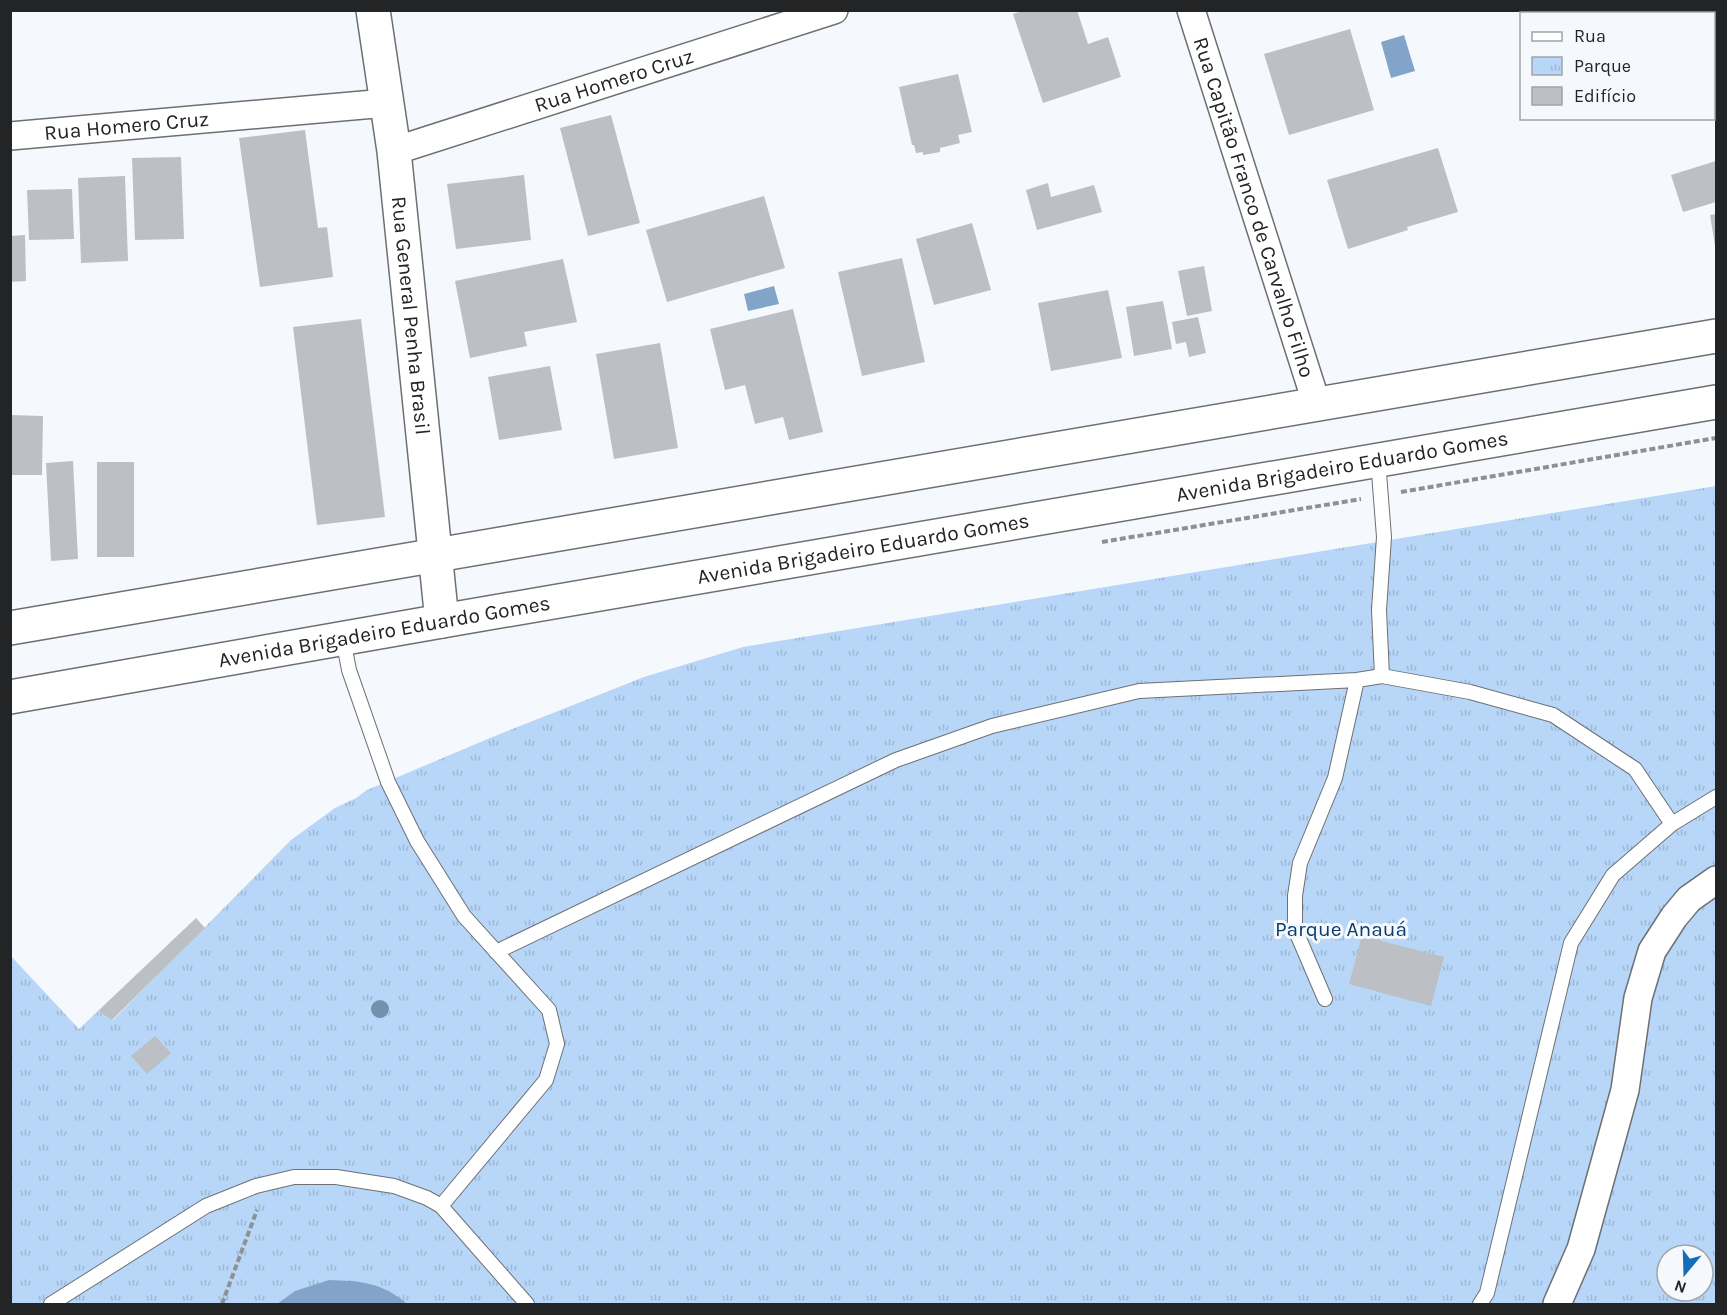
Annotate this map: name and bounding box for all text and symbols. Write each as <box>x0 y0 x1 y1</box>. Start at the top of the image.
legend <box>1520 12 1715 120</box>
text: Rua <box>1574 25 1606 47</box>
street label: Rua Capitão Franco de Carvalho Filho <box>1188 34 1319 380</box>
street label: Rua Homero Cruz <box>532 44 696 117</box>
text: Parque <box>1574 55 1631 77</box>
text: Edifício <box>1574 85 1636 107</box>
street label: Rua Homero Cruz <box>43 107 210 145</box>
street label: Rua General Penha Brasil <box>387 195 435 436</box>
street label: Avenida Brigadeiro Eduardo Gomes <box>1174 426 1510 507</box>
street label: Avenida Brigadeiro Eduardo Gomes <box>695 508 1031 589</box>
street label: Avenida Brigadeiro Eduardo Gomes <box>216 591 552 672</box>
park label: Parque Anauá <box>1275 917 1407 941</box>
north arrow <box>1655 1243 1715 1303</box>
text: N <box>1672 1276 1689 1298</box>

